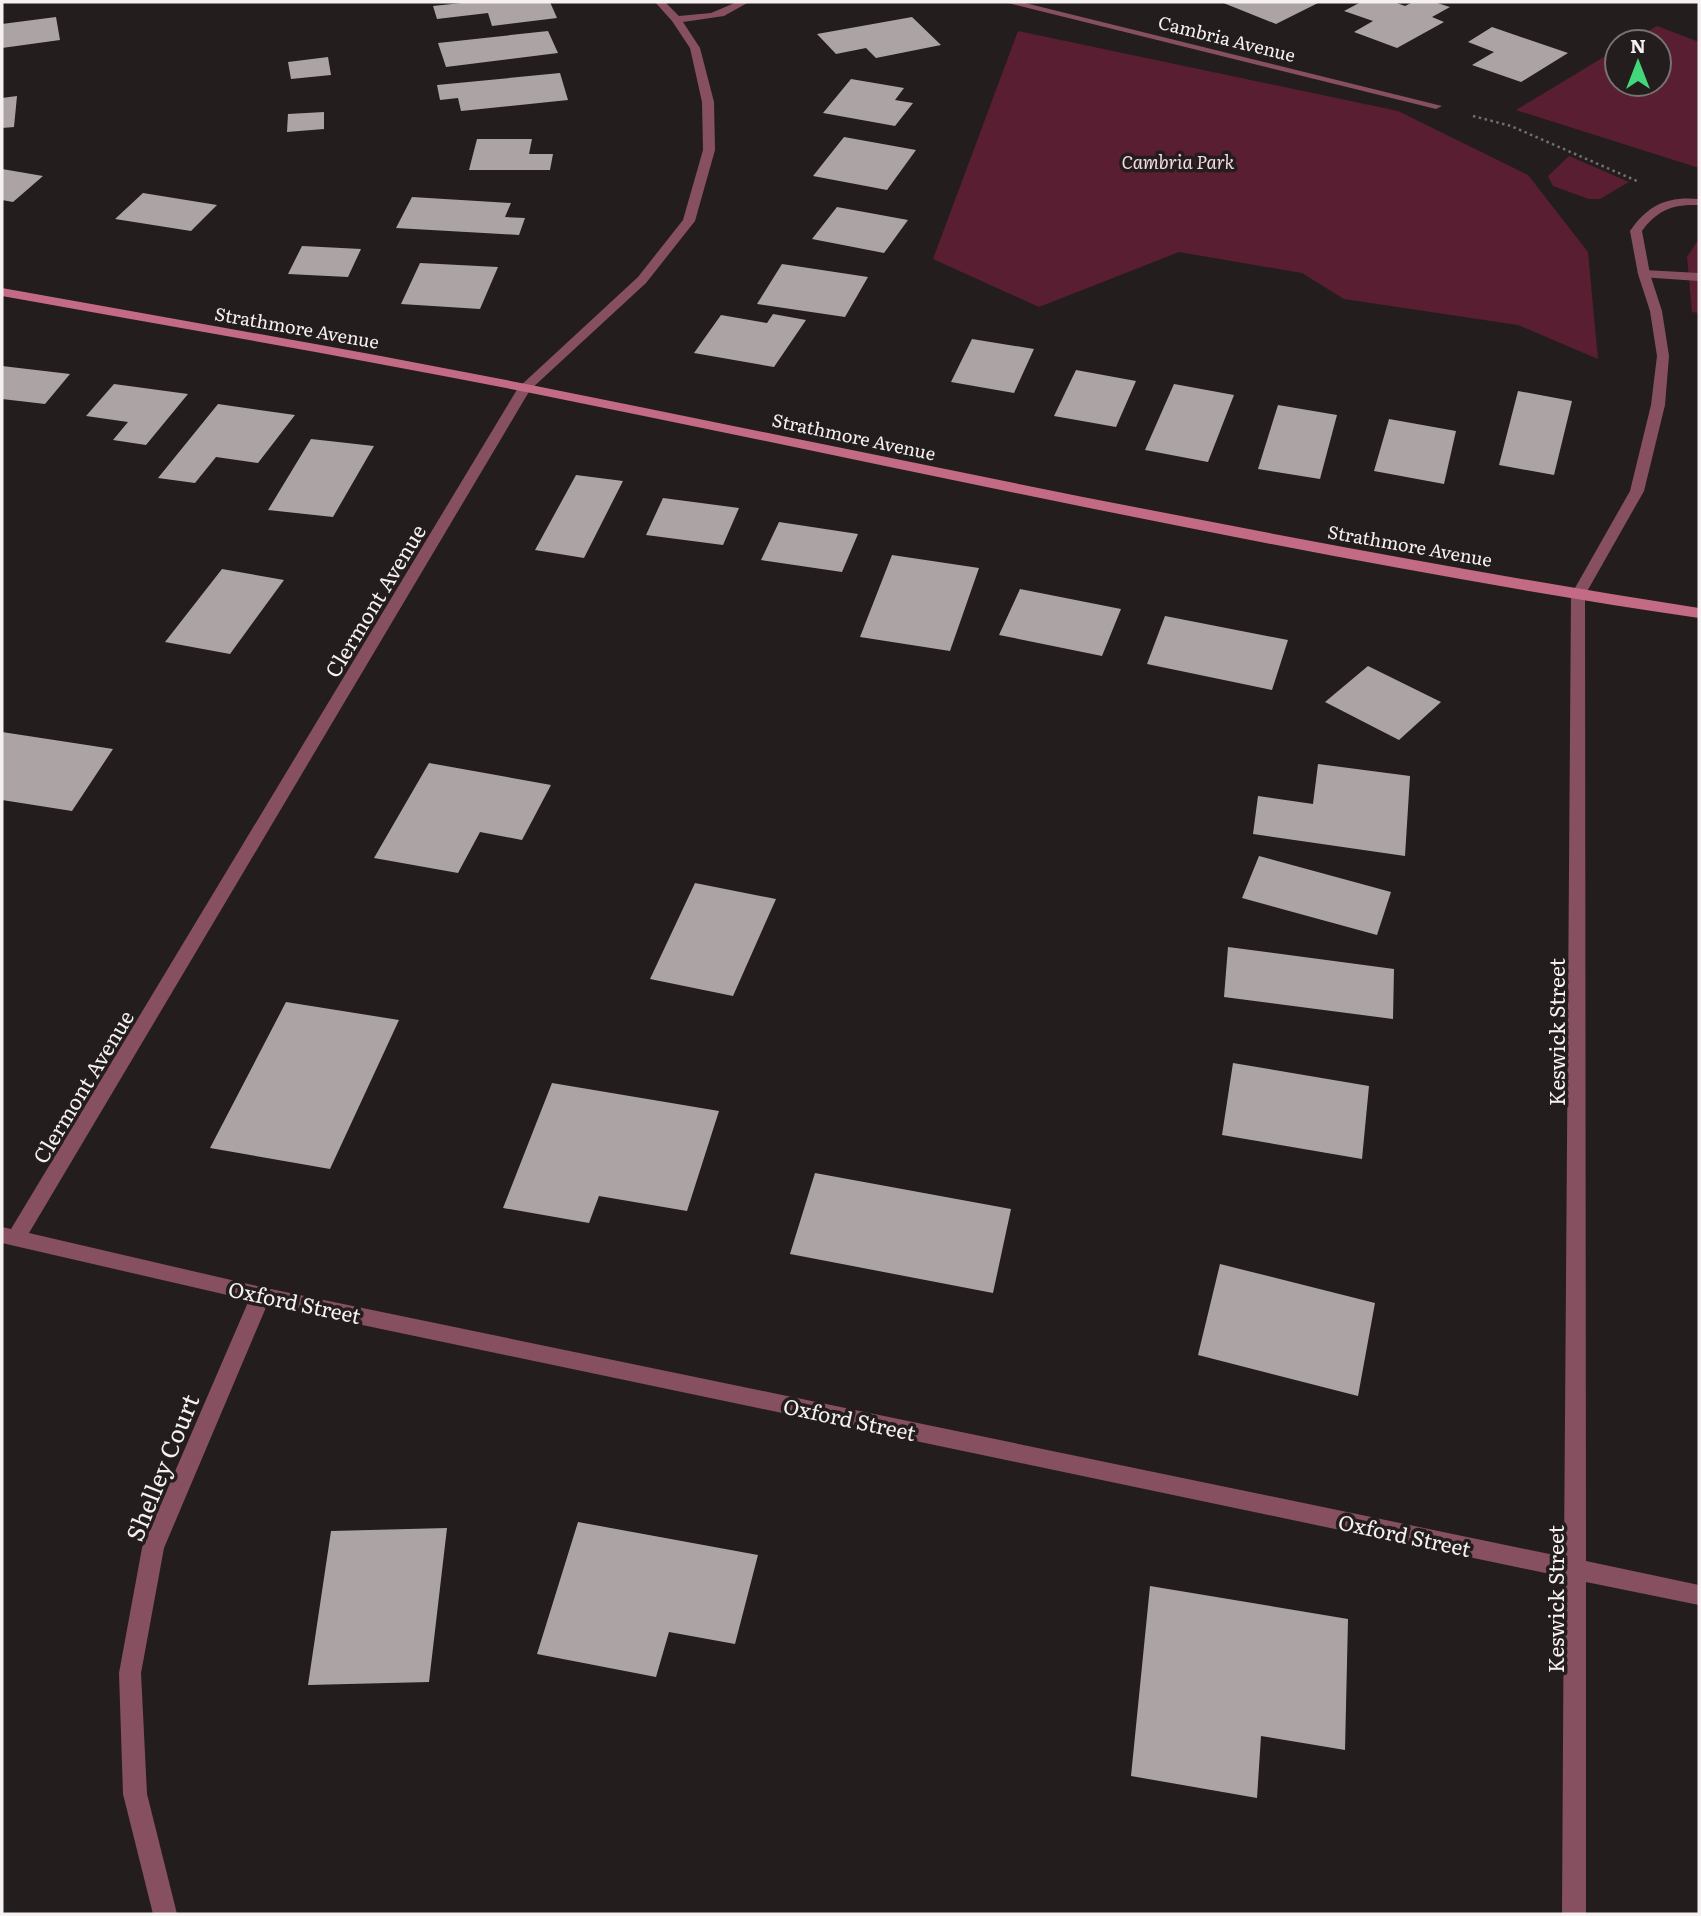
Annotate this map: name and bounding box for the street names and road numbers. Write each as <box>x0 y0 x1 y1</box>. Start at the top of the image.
street label: Cambria Avenue <box>1156 8 1298 68</box>
street label: Strathmore Avenue <box>213 299 381 355</box>
street label: Strathmore Avenue <box>770 406 938 466</box>
street label: Clermont Avenue <box>316 517 432 683</box>
street label: Strathmore Avenue <box>1326 517 1494 573</box>
street label: Keswick Street <box>1540 958 1571 1106</box>
street label: Clermont Avenue <box>24 1003 140 1169</box>
street label: Oxford Street <box>226 1272 365 1330</box>
street label: Shelley Court <box>116 1388 207 1546</box>
street label: Oxford Street <box>781 1389 920 1447</box>
street label: Oxford Street <box>1336 1505 1475 1563</box>
street label: Keswick Street <box>1539 1525 1570 1673</box>

